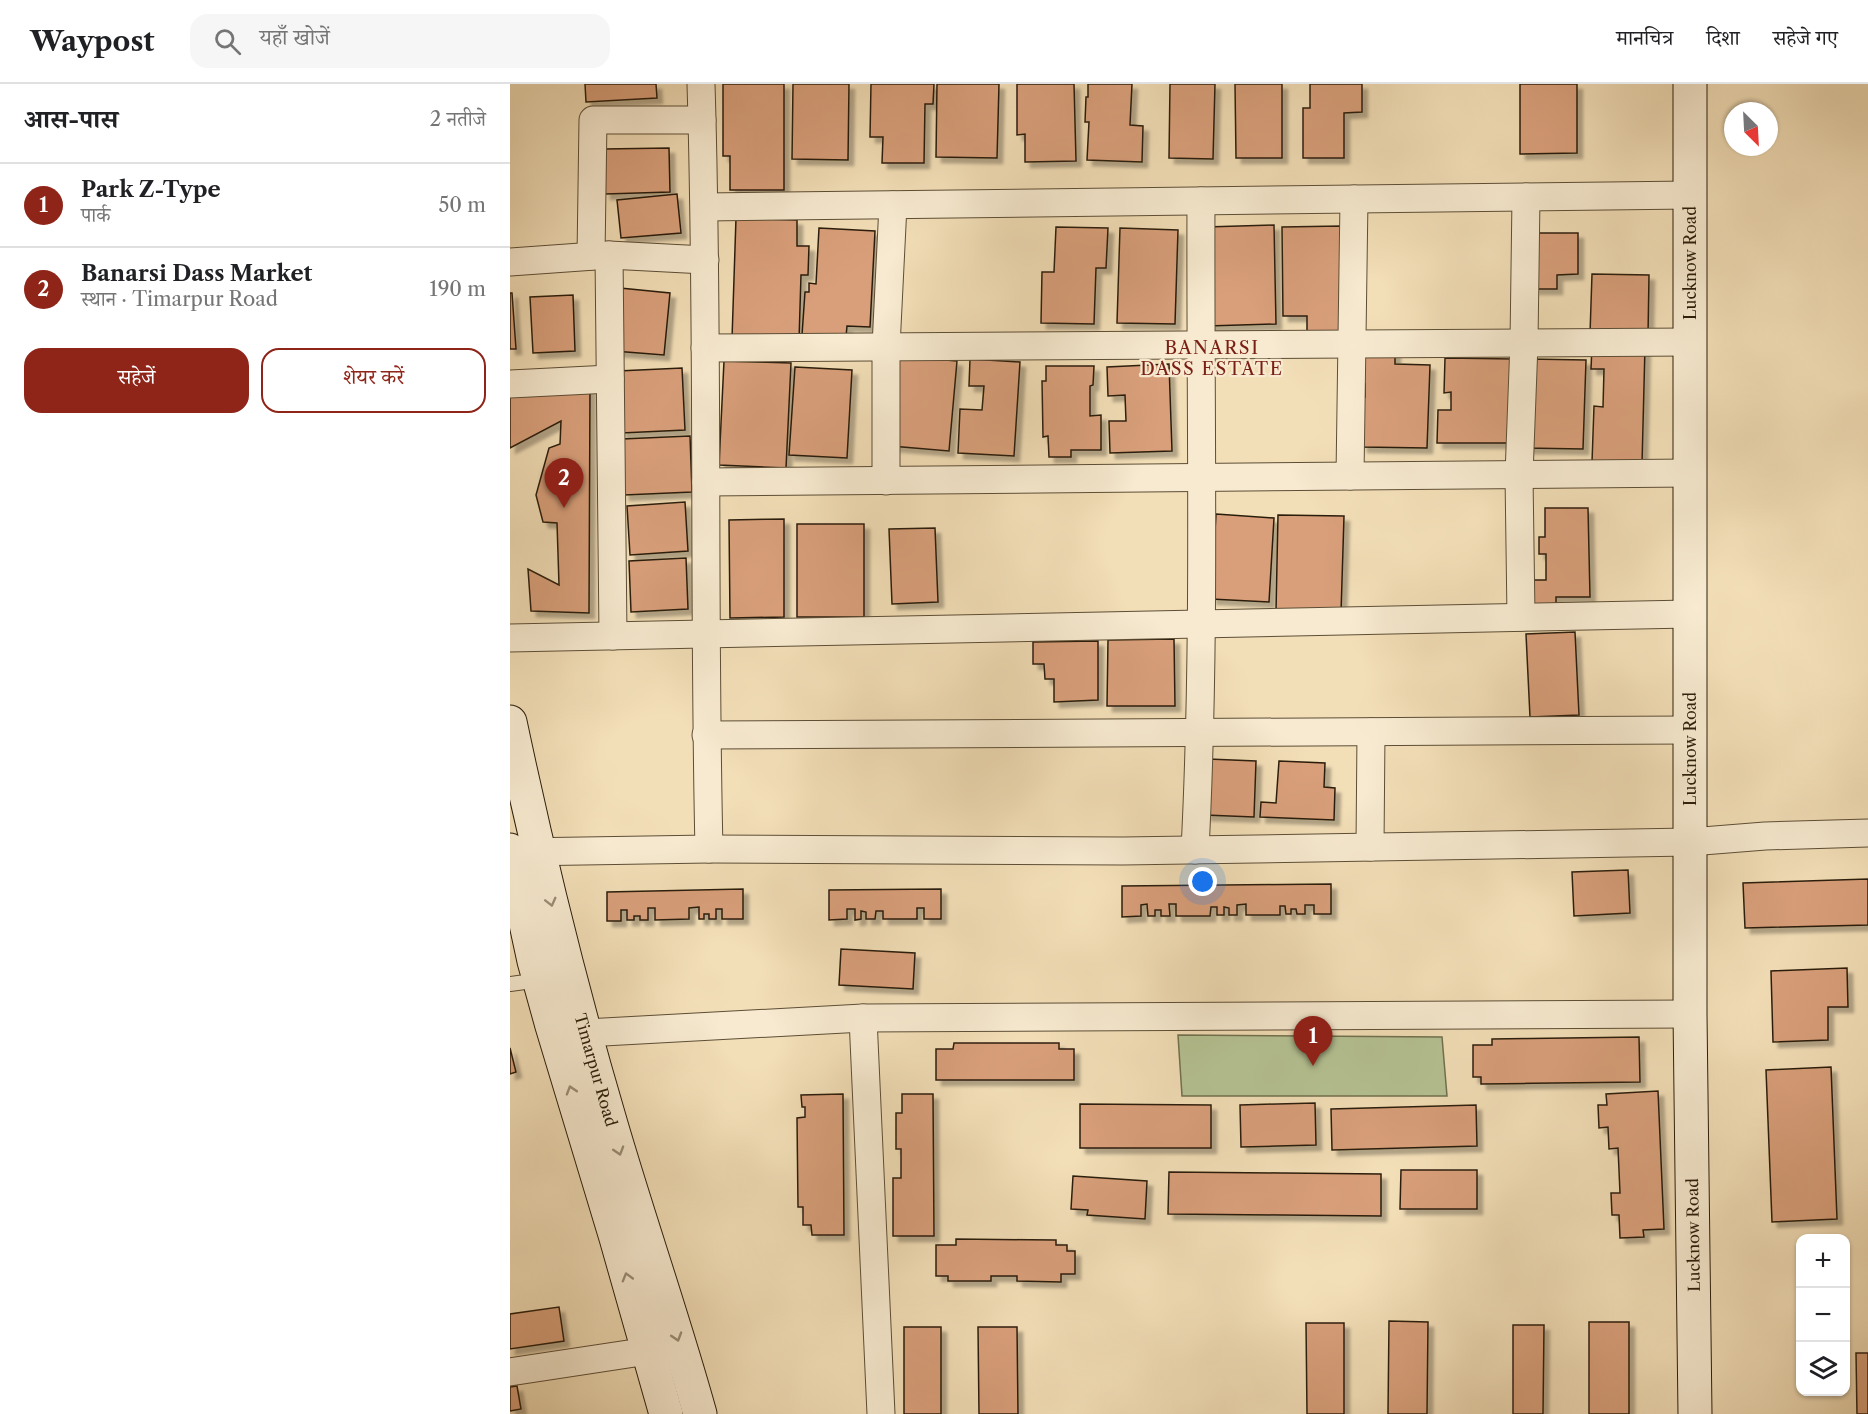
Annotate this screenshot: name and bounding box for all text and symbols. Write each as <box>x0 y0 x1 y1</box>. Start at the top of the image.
search box <box>190 14 610 68</box>
text: Waypost <box>30 24 154 58</box>
text: यहाँ खोजें <box>259 24 330 51</box>
icon: search <box>211 25 244 58</box>
text: मानचित्र <box>1616 25 1673 50</box>
text: दिशा <box>1706 25 1740 50</box>
text: सहेजे गए <box>1773 25 1838 50</box>
north arrow <box>1724 102 1778 156</box>
text: आस-पास <box>24 103 118 135</box>
text: 2 नतीजे <box>430 107 486 131</box>
text: Park Z-Type <box>81 176 221 203</box>
text: 1 <box>39 193 48 217</box>
text: 50 m <box>439 193 486 217</box>
text: पार्क <box>81 203 110 227</box>
street label: Lucknow Road <box>1680 206 1700 320</box>
text: Banarsi Dass Market <box>81 260 312 287</box>
text: 2 <box>38 277 49 301</box>
text: 190 m <box>429 277 486 301</box>
text: स्थान · Timarpur Road <box>81 287 278 311</box>
district label: BANARSI DASS ESTATE <box>1140 337 1284 380</box>
button: सहेजें <box>24 348 249 413</box>
button: शेयर करें <box>261 348 486 413</box>
pin: 2 <box>544 458 584 508</box>
street label: Lucknow Road <box>1680 692 1700 806</box>
your location <box>1188 867 1217 896</box>
one-way arrow <box>544 896 556 907</box>
street label: Timarpur Road <box>570 1011 622 1129</box>
pin: 1 <box>1294 1016 1332 1066</box>
one-way arrow <box>566 1085 578 1096</box>
one-way arrow <box>612 1145 624 1156</box>
street label: Lucknow Road <box>1682 1178 1704 1292</box>
map controls <box>1796 1234 1850 1396</box>
button: + <box>1796 1234 1850 1288</box>
one-way arrow <box>622 1272 634 1283</box>
button: − <box>1796 1288 1850 1342</box>
one-way arrow <box>670 1331 682 1342</box>
button: layers <box>1796 1342 1850 1396</box>

